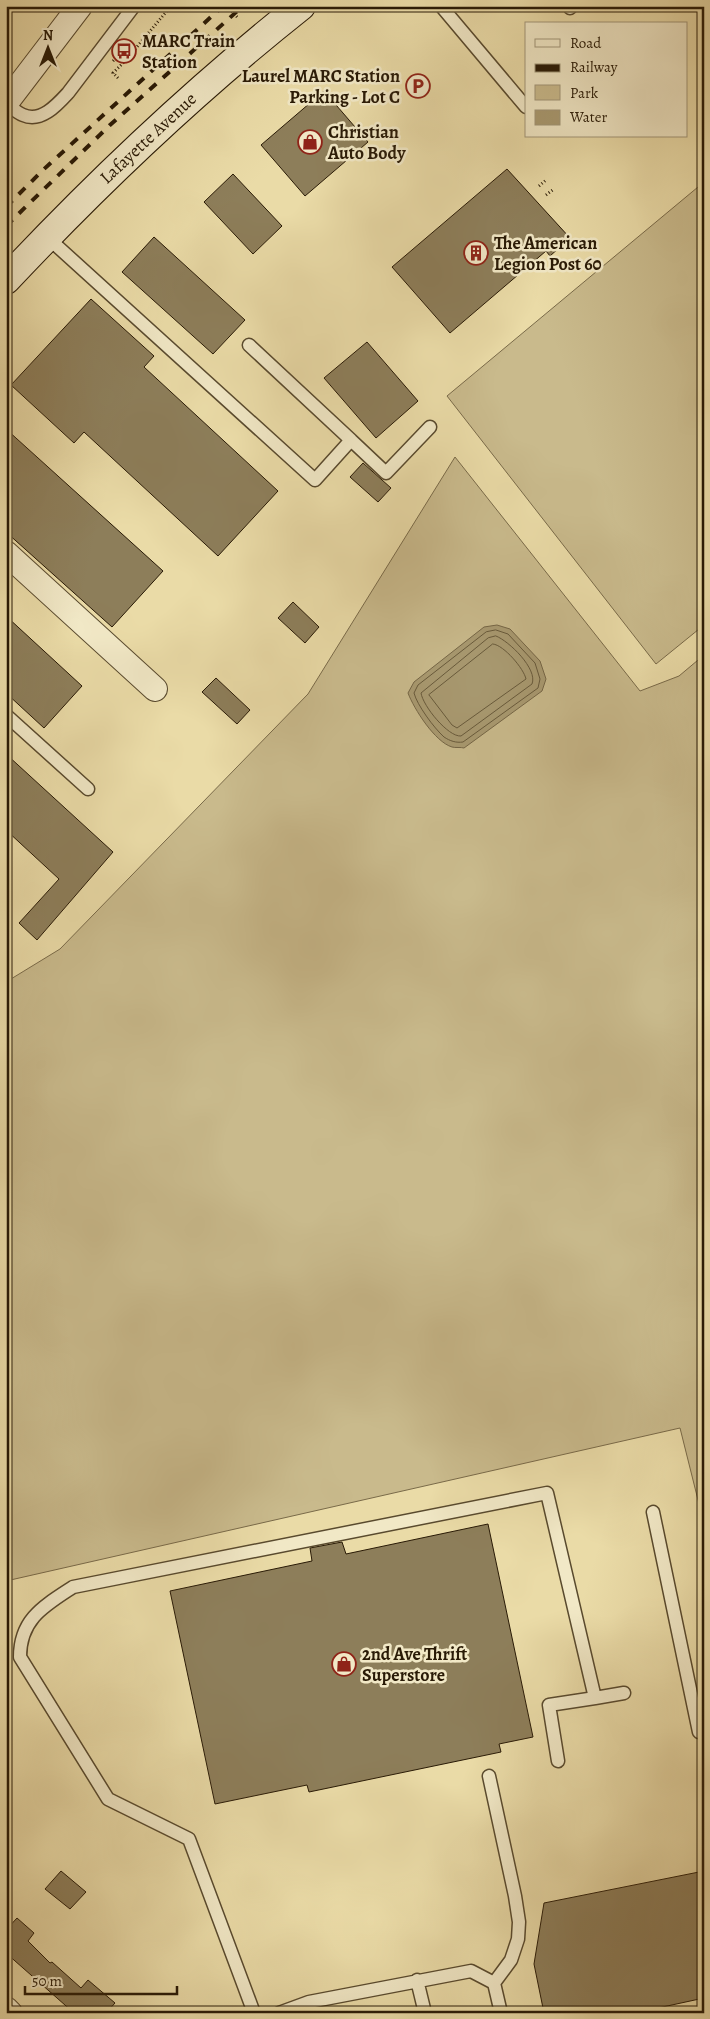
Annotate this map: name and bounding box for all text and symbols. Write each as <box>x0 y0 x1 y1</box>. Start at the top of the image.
north arrow <box>22 22 72 72</box>
legend <box>525 22 688 138</box>
text: N <box>43 26 53 45</box>
place label: MARC Train Station <box>142 29 235 74</box>
text: Road <box>570 33 602 53</box>
bus stop icon: MARC Train Station <box>111 38 137 64</box>
text: Railway <box>570 57 618 77</box>
place label: Laurel MARC Station Parking - Lot C <box>242 64 400 109</box>
parking icon: Laurel MARC Station Parking - Lot C <box>405 73 431 99</box>
text: Park <box>570 83 599 103</box>
street label: Lafayette Avenue <box>94 87 202 189</box>
text: Water <box>569 107 607 127</box>
place label: Christian Auto Body <box>327 120 406 165</box>
shop icon: Christian Auto Body <box>297 129 323 155</box>
place label: The American Legion Post 60 <box>494 231 602 276</box>
building icon: The American Legion Post 60 <box>463 240 489 266</box>
place label: 2nd Ave Thrift Superstore <box>362 1642 467 1687</box>
shop icon: 2nd Ave Thrift Superstore <box>331 1651 357 1677</box>
scale bar <box>25 1964 178 1996</box>
text: 50 m <box>32 1971 62 1991</box>

